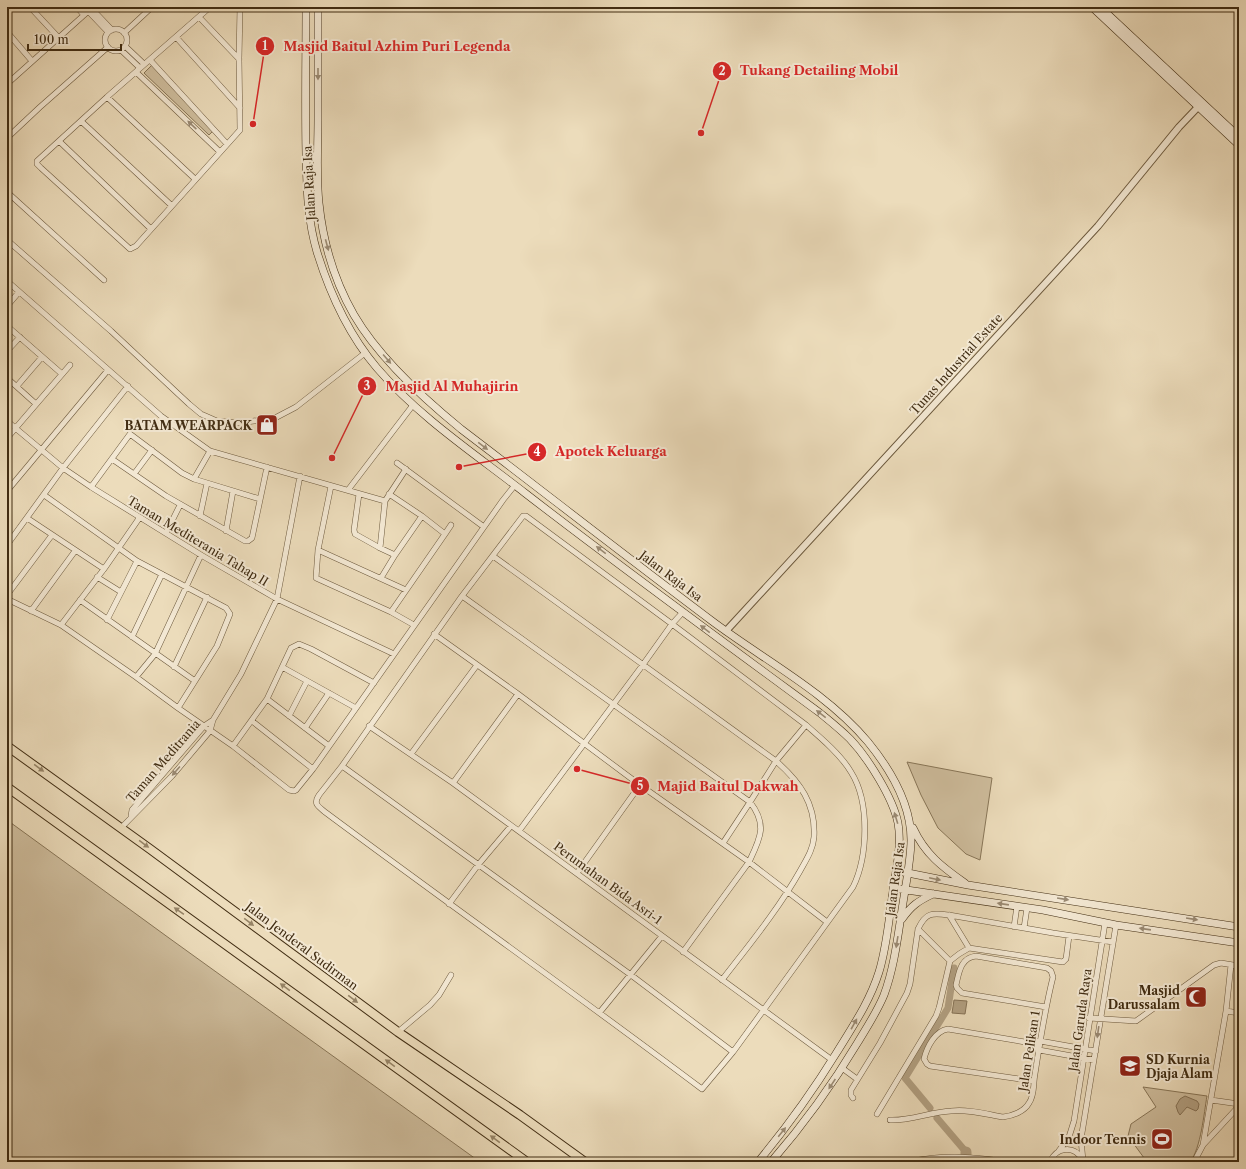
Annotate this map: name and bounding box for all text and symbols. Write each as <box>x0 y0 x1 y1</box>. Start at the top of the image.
scale bar <box>28 26 121 52</box>
text: 100 m <box>34 32 69 47</box>
callout: Masjid Baitul Azhim Puri Legenda <box>255 34 518 59</box>
text: 1 <box>262 38 268 53</box>
text: Masjid Baitul Azhim Puri Legenda <box>283 38 511 54</box>
callout: Tukang Detailing Mobil <box>712 58 906 83</box>
text: Tukang Detailing Mobil <box>740 62 899 78</box>
text: 2 <box>718 63 726 78</box>
one-way arrow <box>315 68 321 81</box>
one-way arrow <box>187 120 197 130</box>
street label: Jalan Raja Isa <box>300 145 319 223</box>
one-way arrow <box>324 239 330 251</box>
street label: Tunas Industrial Estate <box>907 310 1006 418</box>
one-way arrow <box>383 353 392 364</box>
callout: Masjid Al Muhajirin <box>357 374 527 399</box>
text: 3 <box>364 378 371 393</box>
text: Masjid Al Muhajirin <box>386 378 519 394</box>
shop icon: BATAM WEARPACK <box>254 412 280 438</box>
place label: BATAM WEARPACK <box>124 418 252 433</box>
callout: Apotek Keluarga <box>527 439 675 464</box>
one-way arrow <box>477 442 488 450</box>
text: Apotek Keluarga <box>554 443 667 459</box>
text: 4 <box>533 444 541 459</box>
street label: Taman Mediterania Tahap II <box>125 493 271 589</box>
one-way arrow <box>596 546 607 555</box>
street label: Jalan Raja Isa <box>635 546 706 605</box>
one-way arrow <box>700 624 711 633</box>
one-way arrow <box>816 710 827 719</box>
street label: Taman Meditrania <box>123 716 204 806</box>
one-way arrow <box>33 764 44 772</box>
one-way arrow <box>171 766 180 777</box>
callout: Majid Baitul Dakwah <box>630 774 807 799</box>
text: 5 <box>637 778 644 793</box>
text: Majid Baitul Dakwah <box>657 778 799 794</box>
one-way arrow <box>893 812 899 824</box>
street label: Perumahan Bida Asri-1 <box>551 839 665 927</box>
one-way arrow <box>139 840 150 848</box>
street label: Jalan Raja Isa <box>882 840 908 919</box>
one-way arrow <box>929 876 941 882</box>
one-way arrow <box>1057 896 1069 902</box>
street label: Jalan Jenderal Sudirman <box>241 898 362 994</box>
one-way arrow <box>997 901 1009 907</box>
one-way arrow <box>174 907 184 915</box>
one-way arrow <box>1185 916 1198 922</box>
one-way arrow <box>243 918 254 926</box>
one-way arrow <box>1139 926 1151 932</box>
one-way arrow <box>894 936 900 948</box>
street label: Jalan Garuda Raya <box>1065 967 1095 1074</box>
one-way arrow <box>279 983 290 991</box>
place label: Masjid Darussalam <box>1108 983 1180 1012</box>
mosque icon: Masjid Darussalam <box>1183 984 1209 1010</box>
one-way arrow <box>348 995 358 1003</box>
street label: Jalan Pelikan 1 <box>1015 1010 1043 1094</box>
one-way arrow <box>851 1018 858 1030</box>
one-way arrow <box>1095 1026 1102 1038</box>
place label: SD Kurnia Djaja Alam <box>1146 1052 1213 1081</box>
school or university icon: SD Kurnia Djaja Alam <box>1117 1053 1143 1079</box>
one-way arrow <box>385 1059 395 1067</box>
one-way arrow <box>828 1079 836 1089</box>
sports icon: Indoor Tennis <box>1149 1126 1175 1152</box>
one-way arrow <box>778 1127 787 1137</box>
place label: Indoor Tennis <box>1059 1132 1146 1147</box>
one-way arrow <box>490 1135 501 1143</box>

